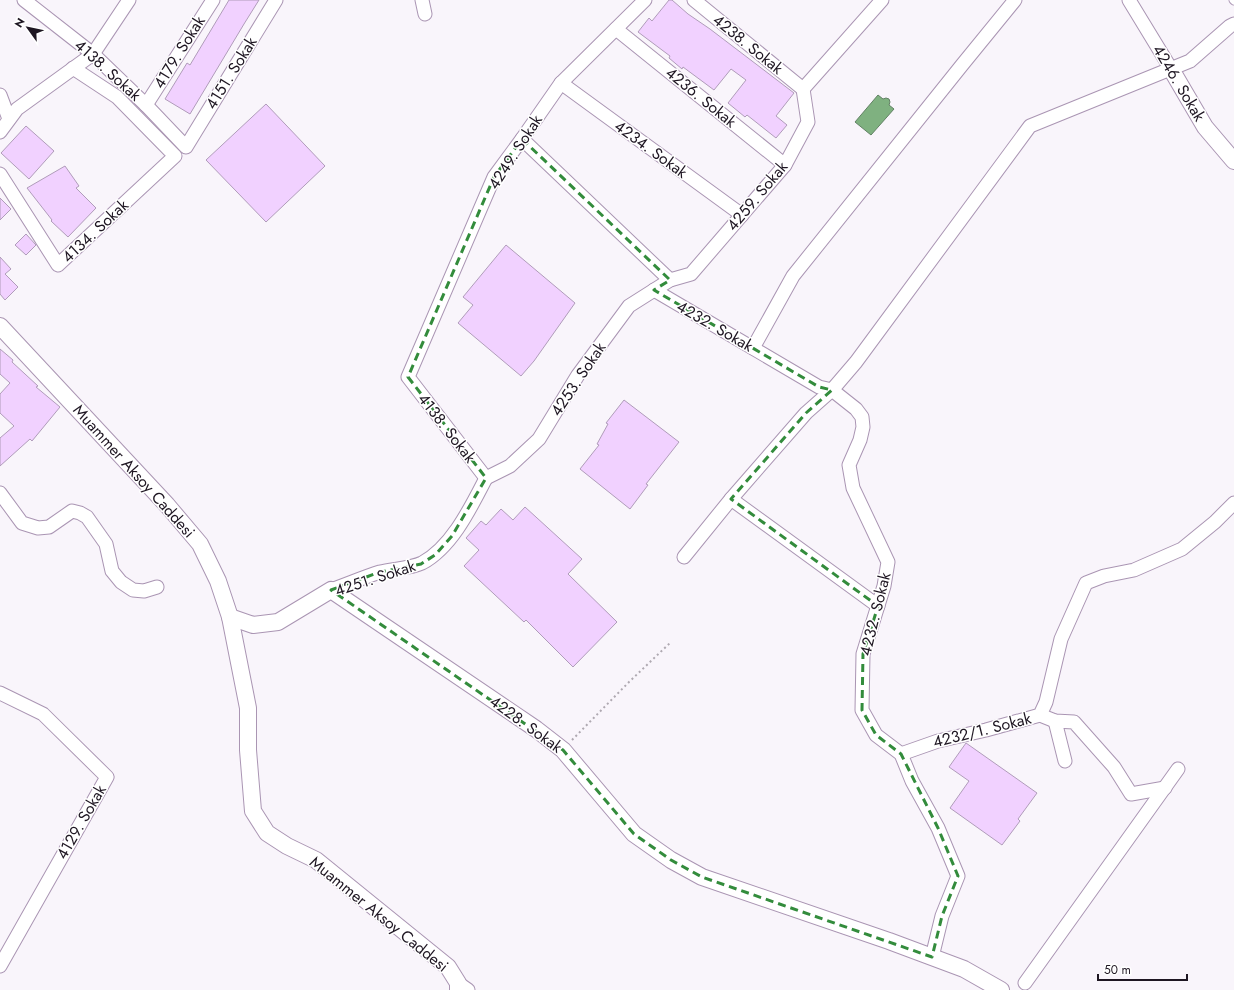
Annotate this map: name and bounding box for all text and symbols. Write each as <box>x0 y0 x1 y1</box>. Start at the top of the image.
north arrow <box>8 8 48 48</box>
street label: 4238. Sokak <box>708 8 789 80</box>
street label: 4179. Sokak <box>148 10 211 93</box>
text: N <box>11 15 29 31</box>
street label: 4151. Sokak <box>200 31 263 114</box>
street label: 4138. Sokak <box>70 34 147 107</box>
street label: 4246. Sokak <box>1147 40 1211 127</box>
street label: 4236. Sokak <box>661 61 742 133</box>
street label: 4249. Sokak <box>482 109 548 194</box>
street label: 4234. Sokak <box>610 115 693 184</box>
street label: 4259. Sokak <box>721 156 794 236</box>
street label: 4134. Sokak <box>57 193 134 268</box>
street label: 4232. Sokak <box>672 295 758 358</box>
street label: 4253. Sokak <box>545 337 612 421</box>
street label: 4138. Sokak <box>412 388 482 468</box>
street label: Muammer Aksoy Caddesi <box>68 399 200 543</box>
street label: 4251. Sokak <box>332 554 419 602</box>
street label: 4232. Sokak <box>854 569 897 658</box>
street label: 4228. Sokak <box>485 690 568 759</box>
street label: 4232/1. Sokak <box>930 706 1035 753</box>
street label: 4129. Sokak <box>50 780 112 864</box>
street label: Muammer Aksoy Caddesi <box>305 851 453 977</box>
scale bar <box>1098 956 1187 982</box>
text: 50 m <box>1104 961 1131 979</box>

